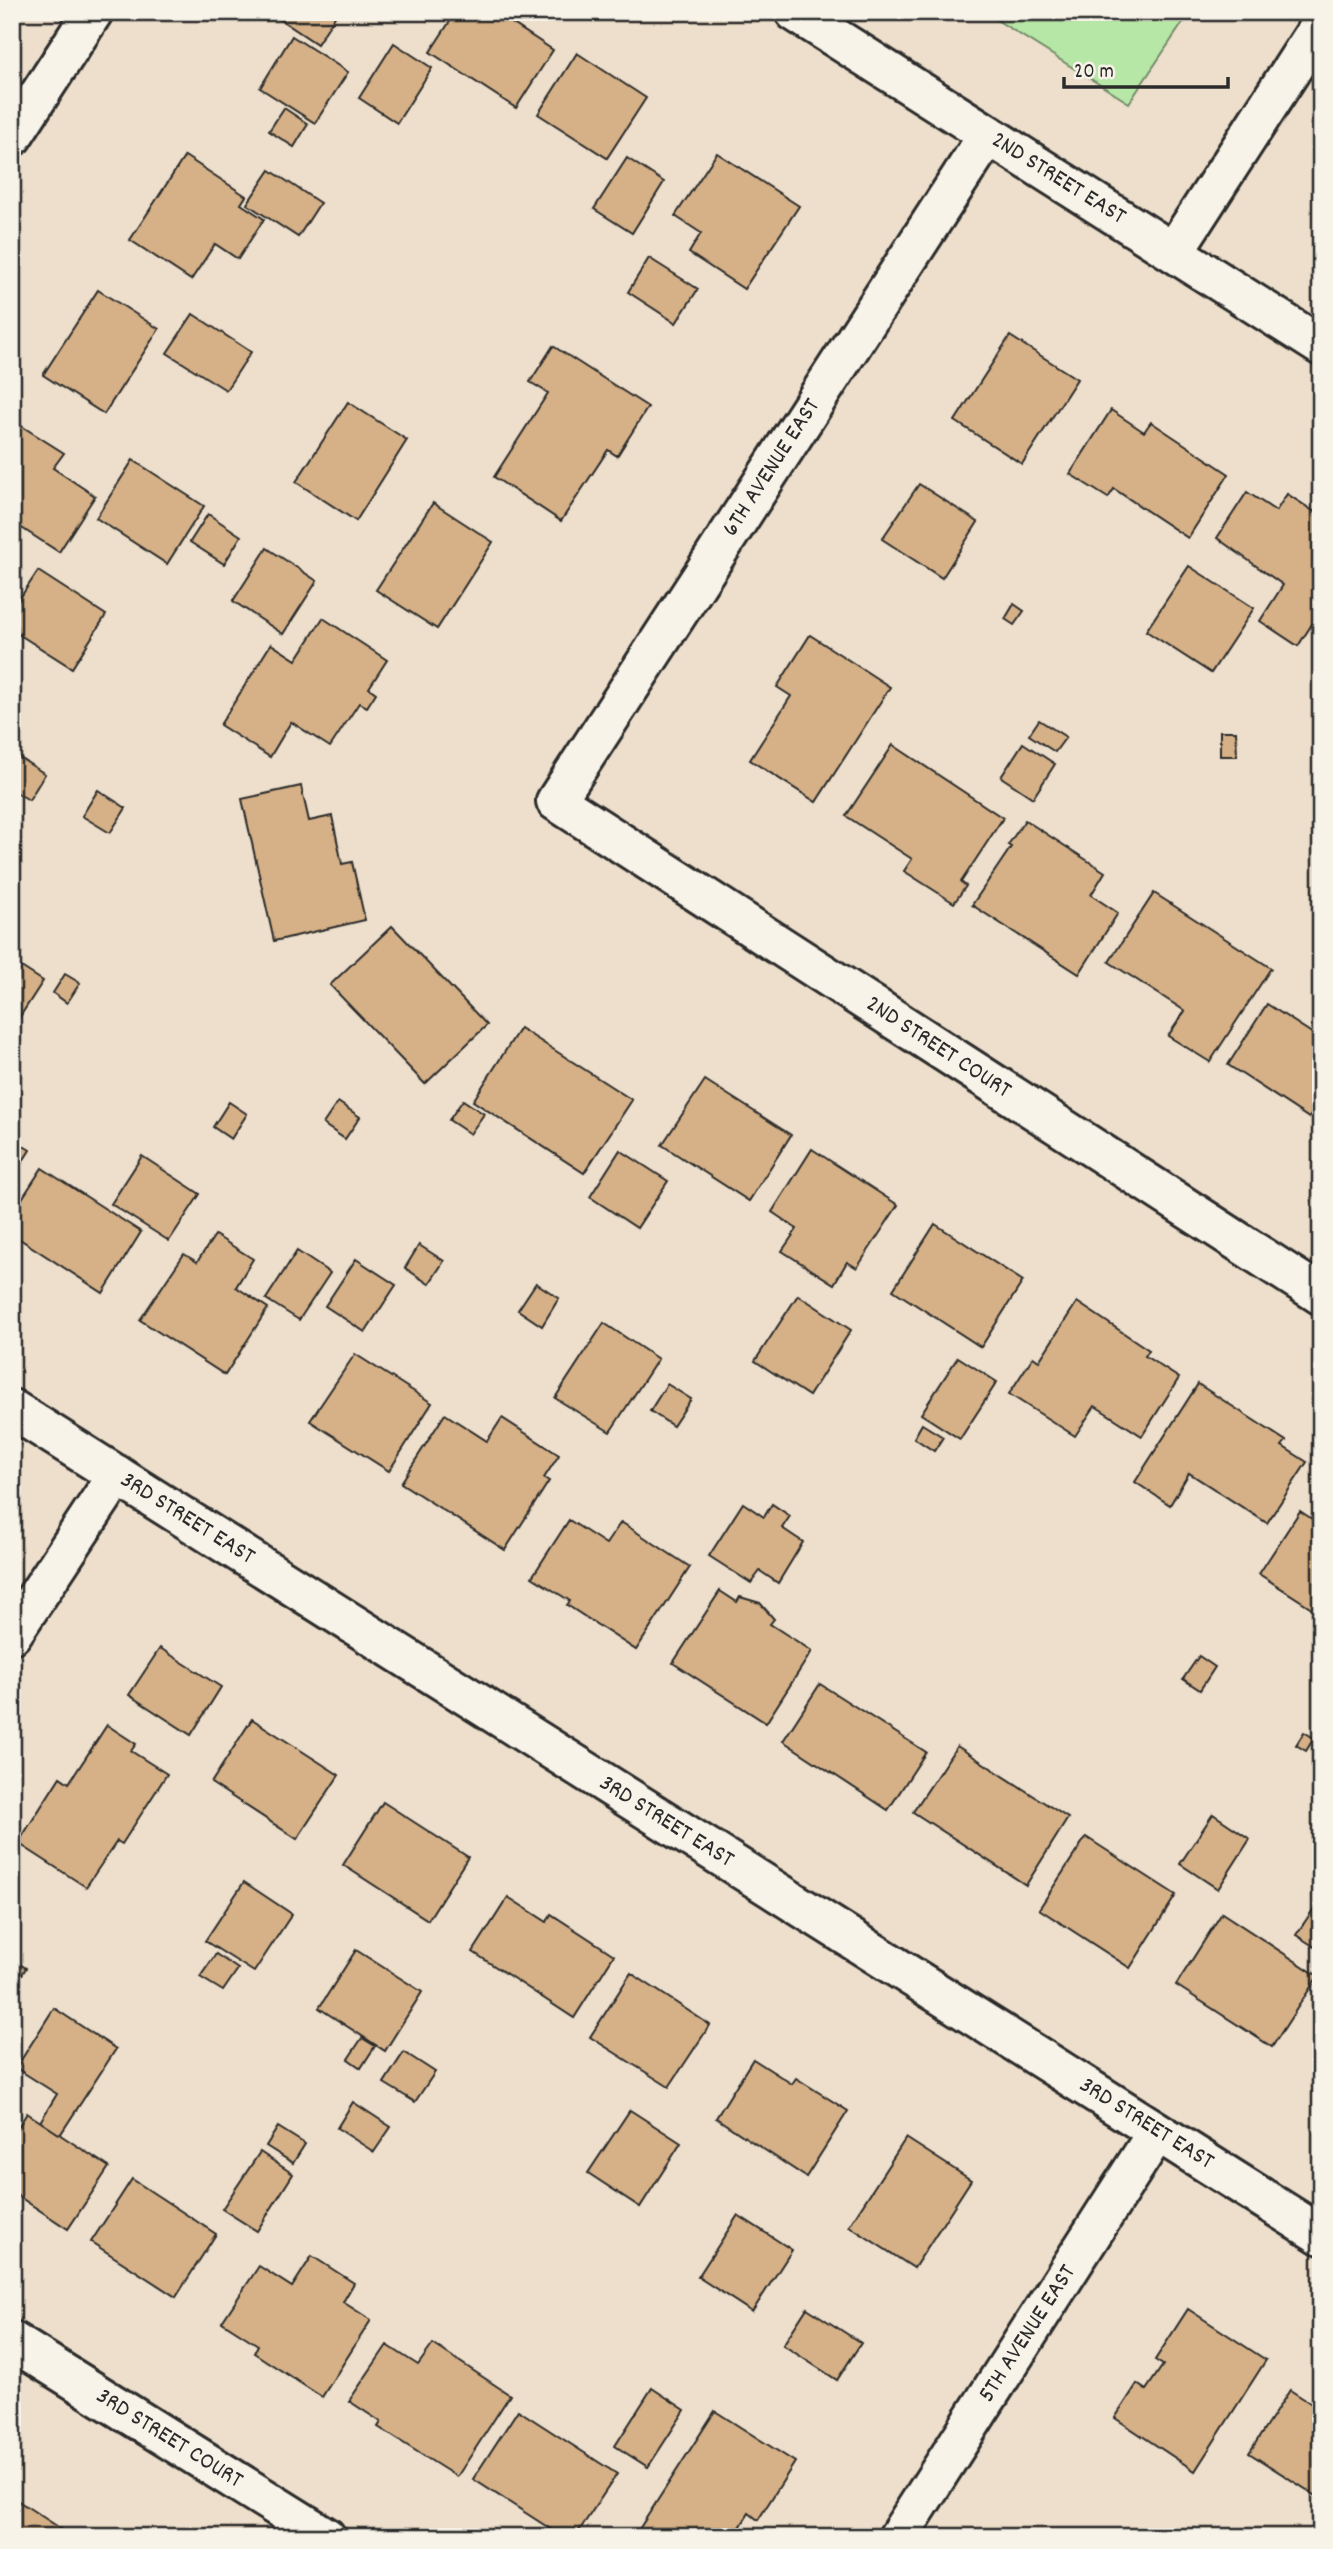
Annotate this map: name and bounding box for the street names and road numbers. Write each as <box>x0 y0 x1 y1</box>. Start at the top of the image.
street label: 2ND STREET EAST <box>984 124 1132 234</box>
street label: 6TH AVENUE EAST <box>715 392 830 544</box>
street label: 2ND STREET COURT <box>859 988 1018 1108</box>
street label: 3RD STREET EAST <box>113 1464 261 1574</box>
street label: 3RD STREET EAST <box>592 1767 740 1877</box>
street label: 3RD STREET EAST <box>1072 2069 1220 2179</box>
street label: 5TH AVENUE EAST <box>971 2258 1086 2410</box>
street label: 3RD STREET COURT <box>89 2380 249 2498</box>

